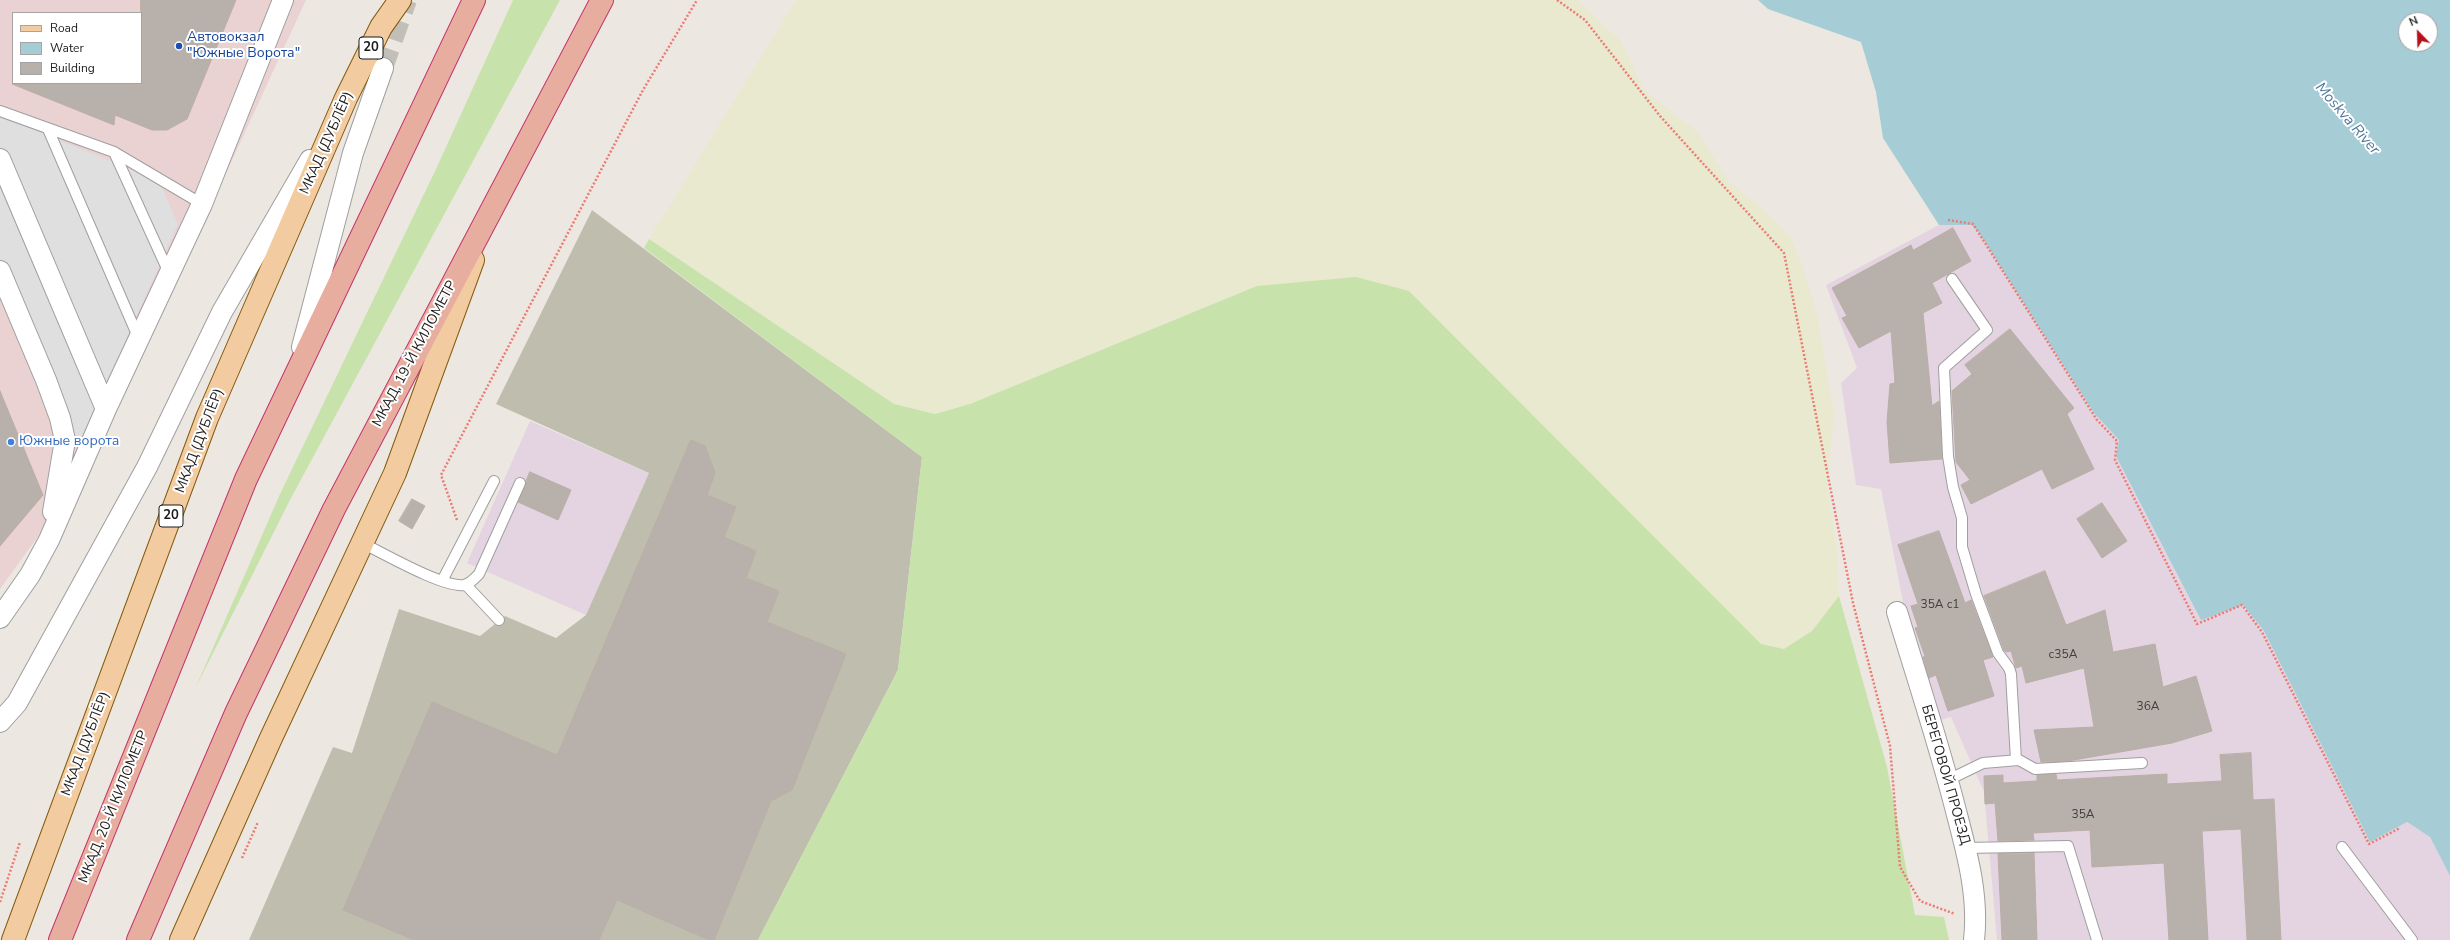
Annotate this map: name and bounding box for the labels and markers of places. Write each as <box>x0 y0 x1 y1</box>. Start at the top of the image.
place label: Автовокзал "Южные Ворота" <box>187 30 300 62</box>
marker: Автовокзал "Южные Ворота" <box>174 41 184 51</box>
place label: Южные ворота <box>19 434 119 450</box>
marker: Южные ворота <box>6 437 16 447</box>

